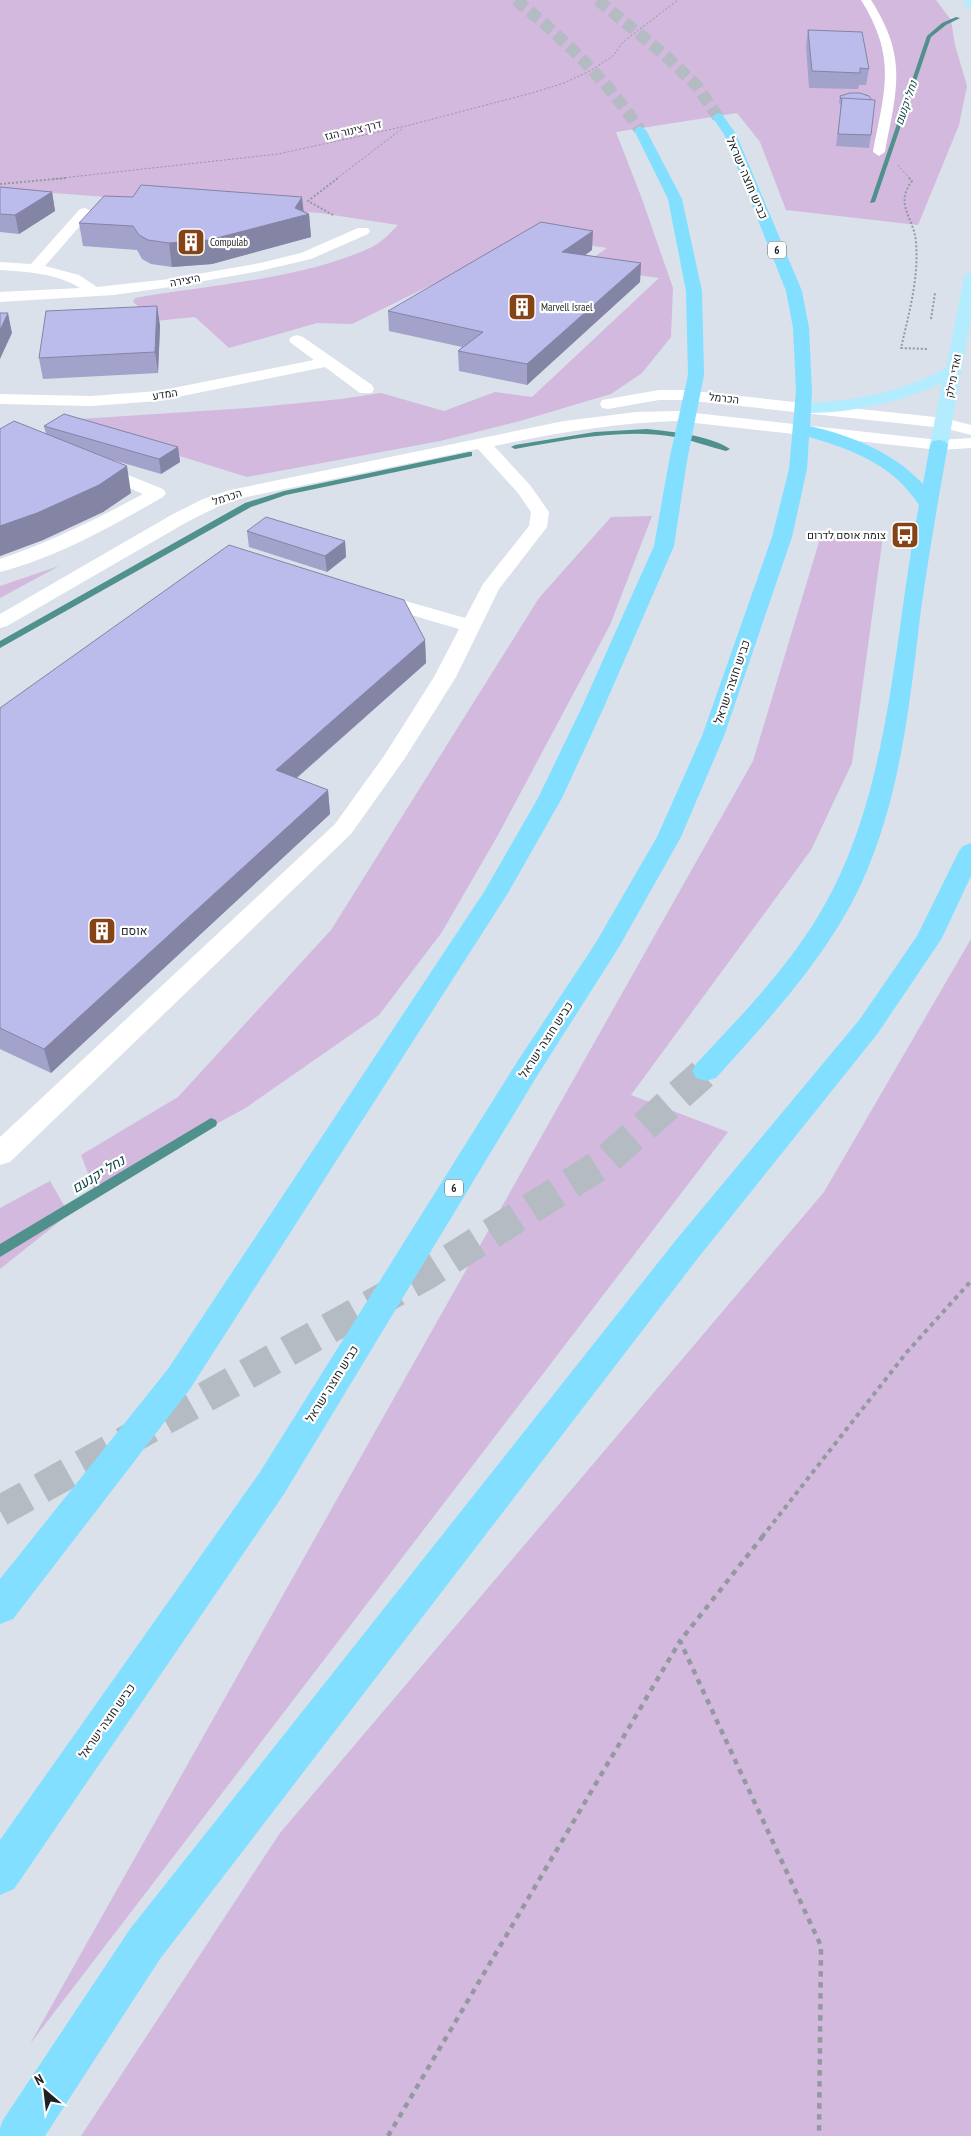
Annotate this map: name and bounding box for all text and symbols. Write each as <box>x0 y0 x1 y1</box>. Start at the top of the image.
water label: נחל יקנעם <box>892 78 920 127</box>
street label: דרך צינור הגז <box>323 117 383 143</box>
street label: כביש חוצה ישראל <box>723 134 772 221</box>
building icon: Compulab <box>176 227 206 257</box>
place label: Compulab <box>210 235 248 249</box>
road number: 6 <box>768 242 786 258</box>
street label: היצירה <box>169 270 201 290</box>
building icon: Marvell Israel <box>507 292 537 322</box>
place label: Marvell Israel <box>541 300 593 314</box>
street label: ואדי מילק <box>942 353 964 399</box>
street label: המדע <box>151 385 179 403</box>
street label: הכרמל <box>708 389 740 407</box>
street label: הכרמל <box>210 486 244 508</box>
bus stop icon: צומת אוסם לדרום <box>890 520 920 550</box>
place label: צומת אוסם לדרום <box>807 528 886 542</box>
street label: כביש חוצה ישראל <box>710 638 753 726</box>
building icon: אוסם <box>87 916 117 946</box>
place label: אוסם <box>121 923 148 938</box>
street label: כביש חוצה ישראל <box>515 999 576 1081</box>
water label: נחל יקנעם <box>68 1151 129 1197</box>
road number: 6 <box>445 1180 463 1196</box>
street label: כביש חוצה ישראל <box>302 1342 361 1425</box>
street label: כביש חוצה ישראל <box>75 1680 138 1761</box>
north arrow <box>20 2066 70 2116</box>
text: N <box>31 2070 46 2089</box>

